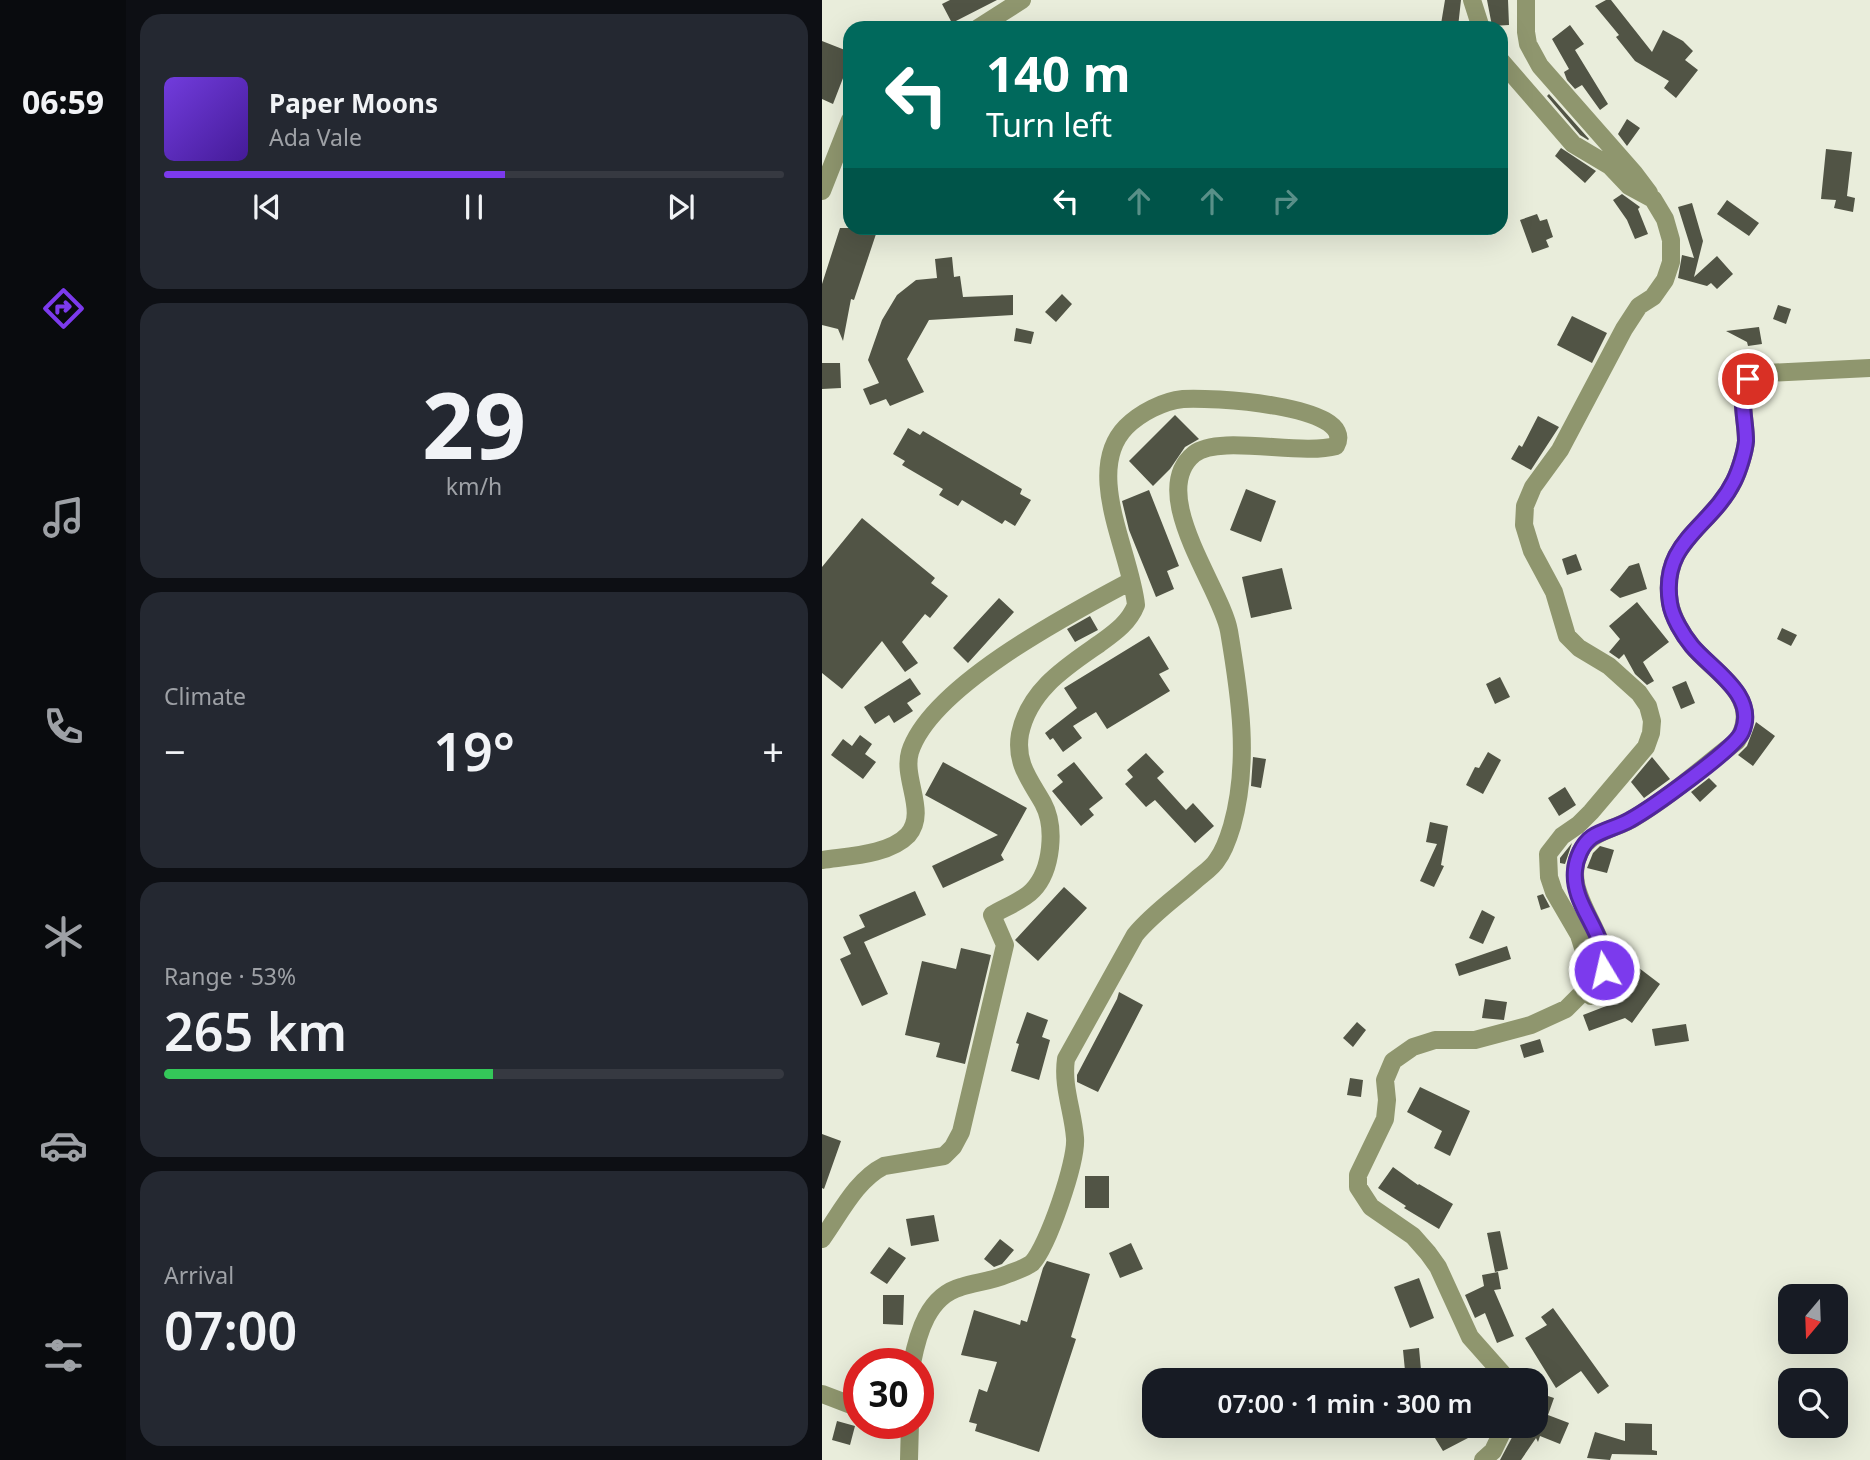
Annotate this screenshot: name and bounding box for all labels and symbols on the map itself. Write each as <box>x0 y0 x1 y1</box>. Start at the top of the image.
pin <box>1718 349 1778 409</box>
position arrow <box>1567 933 1641 1007</box>
north arrow <box>1778 1284 1848 1354</box>
speed limit sign: 30 <box>843 1348 934 1439</box>

